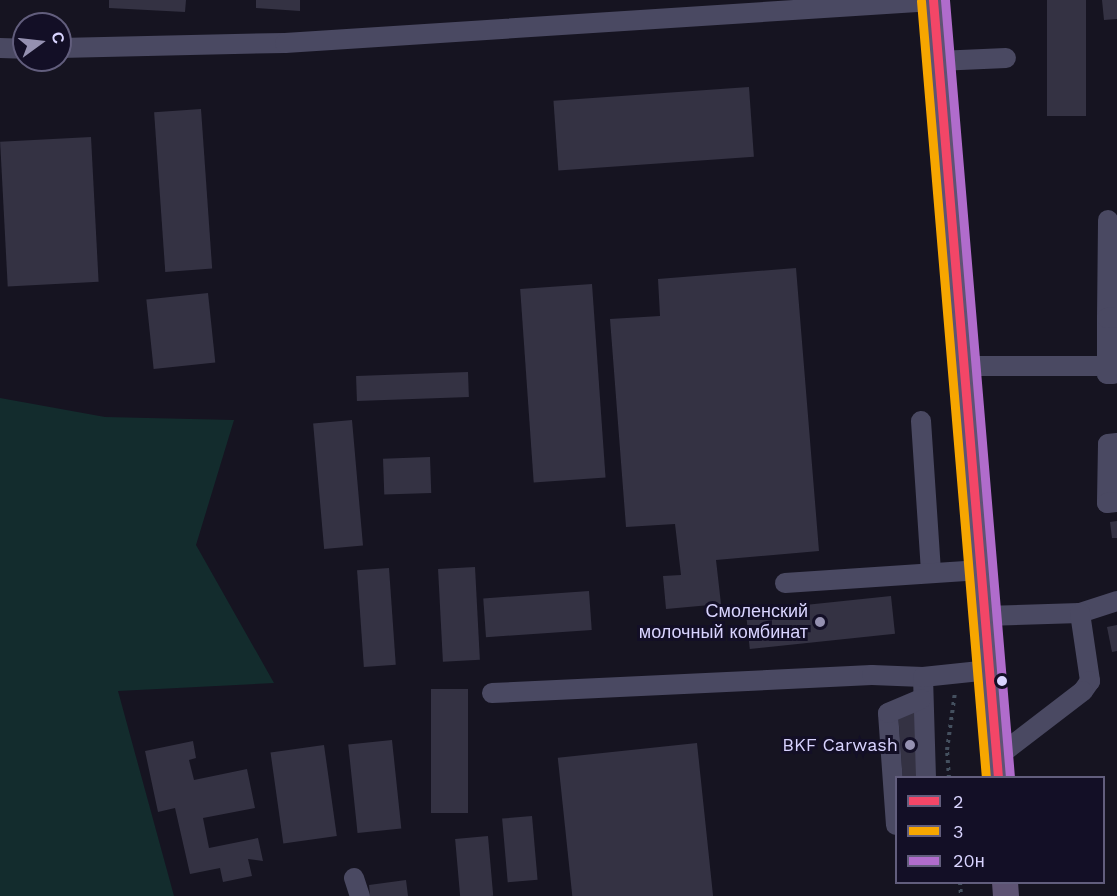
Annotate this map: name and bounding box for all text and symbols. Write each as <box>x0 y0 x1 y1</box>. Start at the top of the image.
north arrow <box>12 12 72 72</box>
text: С <box>47 30 69 46</box>
place label: Смоленский молочный комбинат <box>639 601 808 644</box>
marker: Смоленский молочный комбинат <box>813 615 827 629</box>
unlabelled marker <box>996 675 1008 687</box>
place label: BKF Carwash <box>782 734 898 756</box>
marker: BKF Carwash <box>903 738 917 752</box>
legend <box>895 776 1105 884</box>
text: 2 <box>953 791 964 812</box>
text: 3 <box>953 821 964 842</box>
text: 20н <box>953 850 985 871</box>

